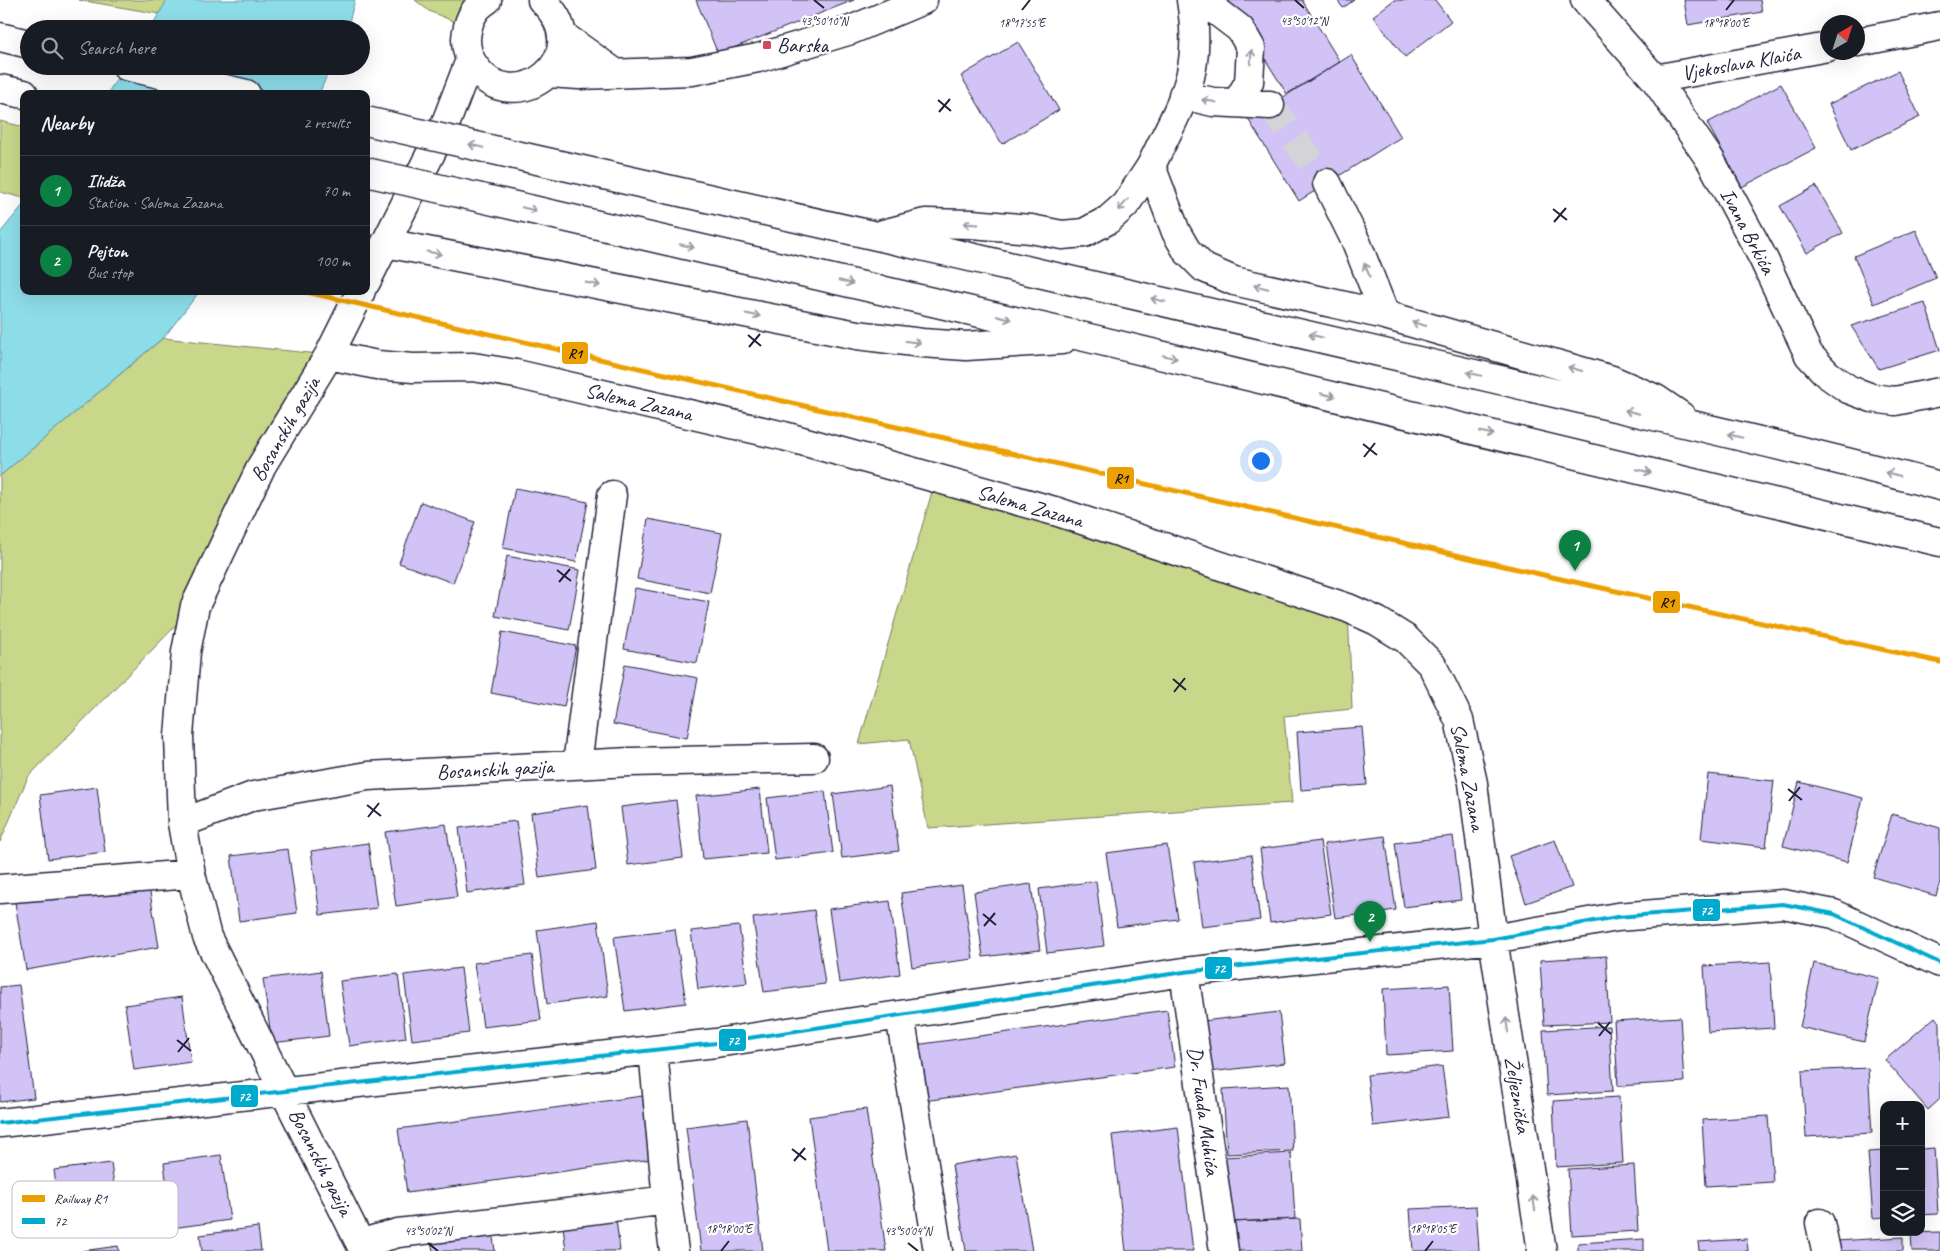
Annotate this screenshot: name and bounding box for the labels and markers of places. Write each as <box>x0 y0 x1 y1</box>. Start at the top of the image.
place label: Barska <box>777 32 829 58</box>
marker: Barska <box>761 39 773 51</box>
pin: 1 <box>1559 530 1591 571</box>
pin: 2 <box>1354 901 1386 942</box>

